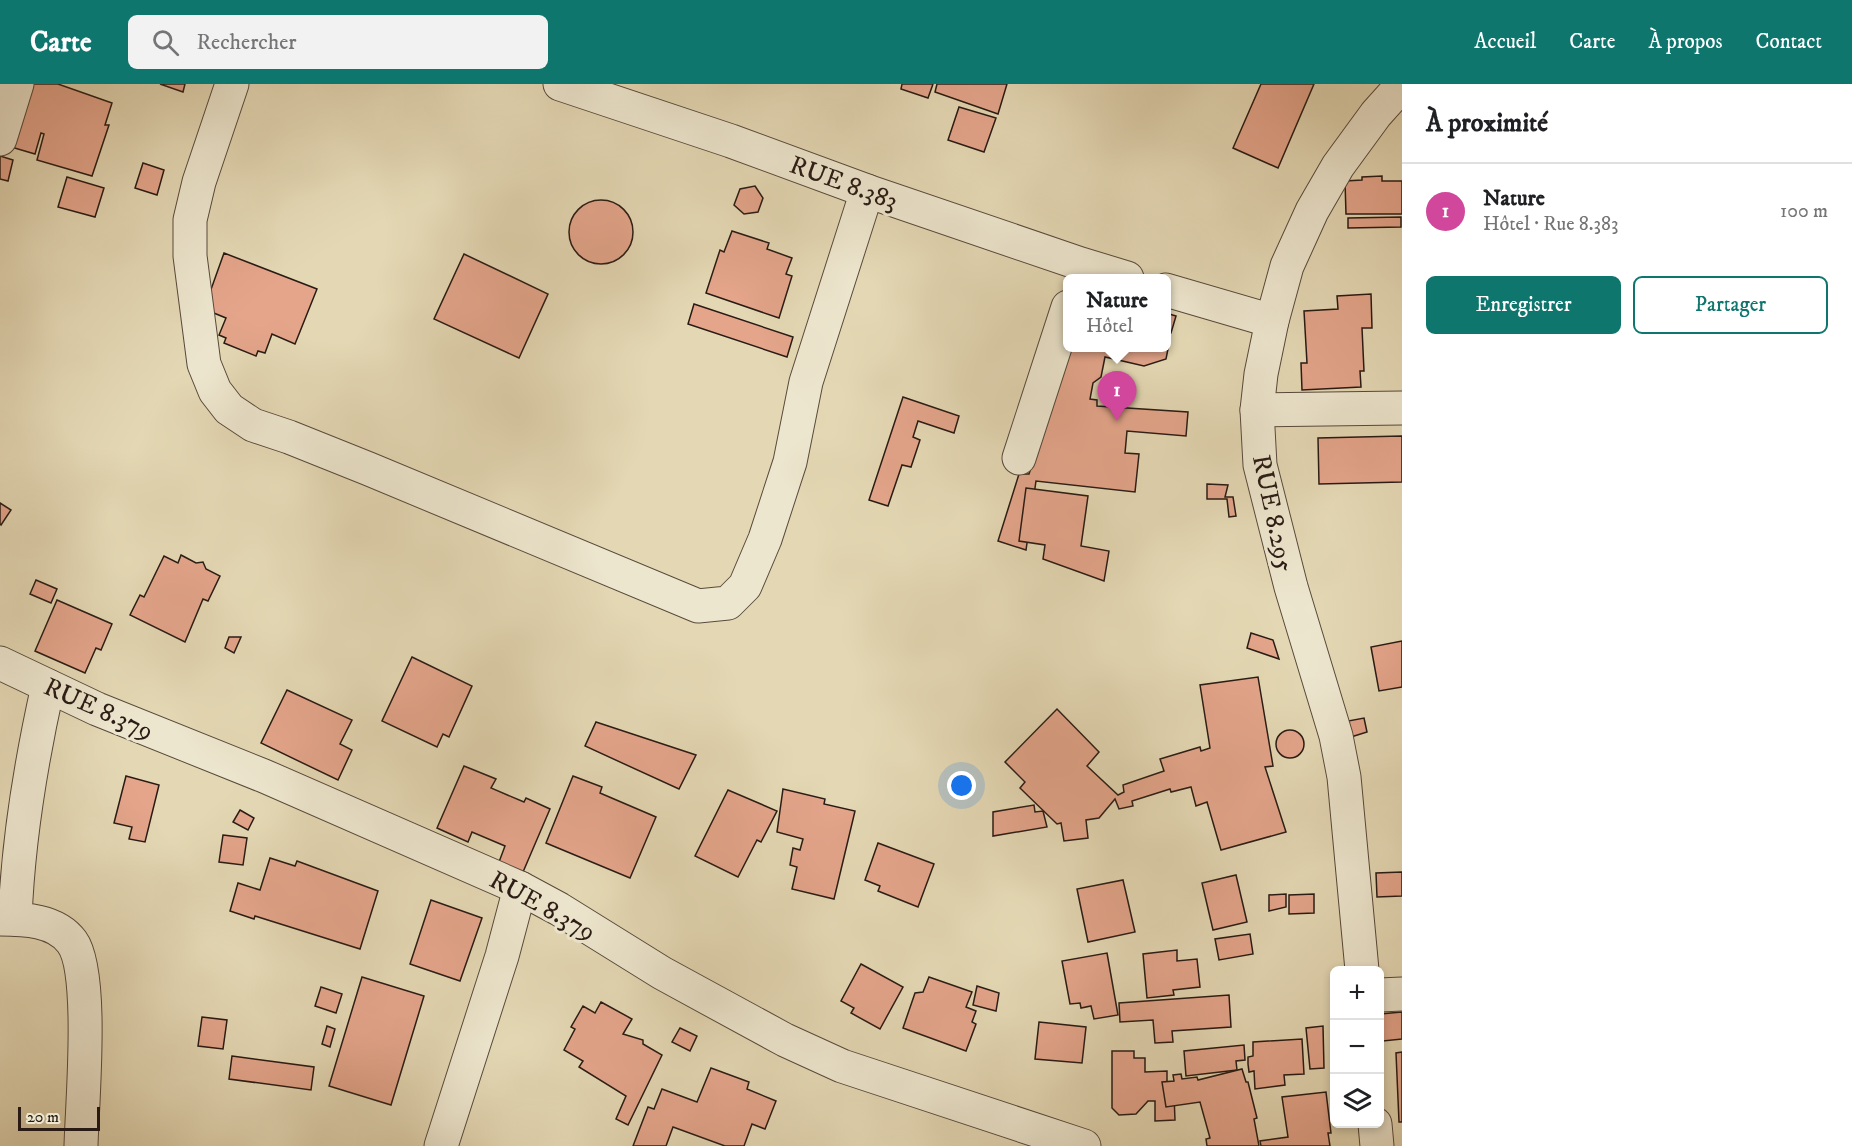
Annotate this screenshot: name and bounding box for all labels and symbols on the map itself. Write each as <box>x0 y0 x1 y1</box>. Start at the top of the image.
street label: RUE 8.383 <box>785 149 902 218</box>
pin: 1 <box>1098 372 1136 421</box>
street label: RUE 8.295 <box>1244 452 1301 575</box>
street label: RUE 8.379 <box>38 671 158 748</box>
your location <box>947 771 976 800</box>
street label: RUE 8.379 <box>483 864 601 949</box>
scale bar <box>18 1104 100 1132</box>

